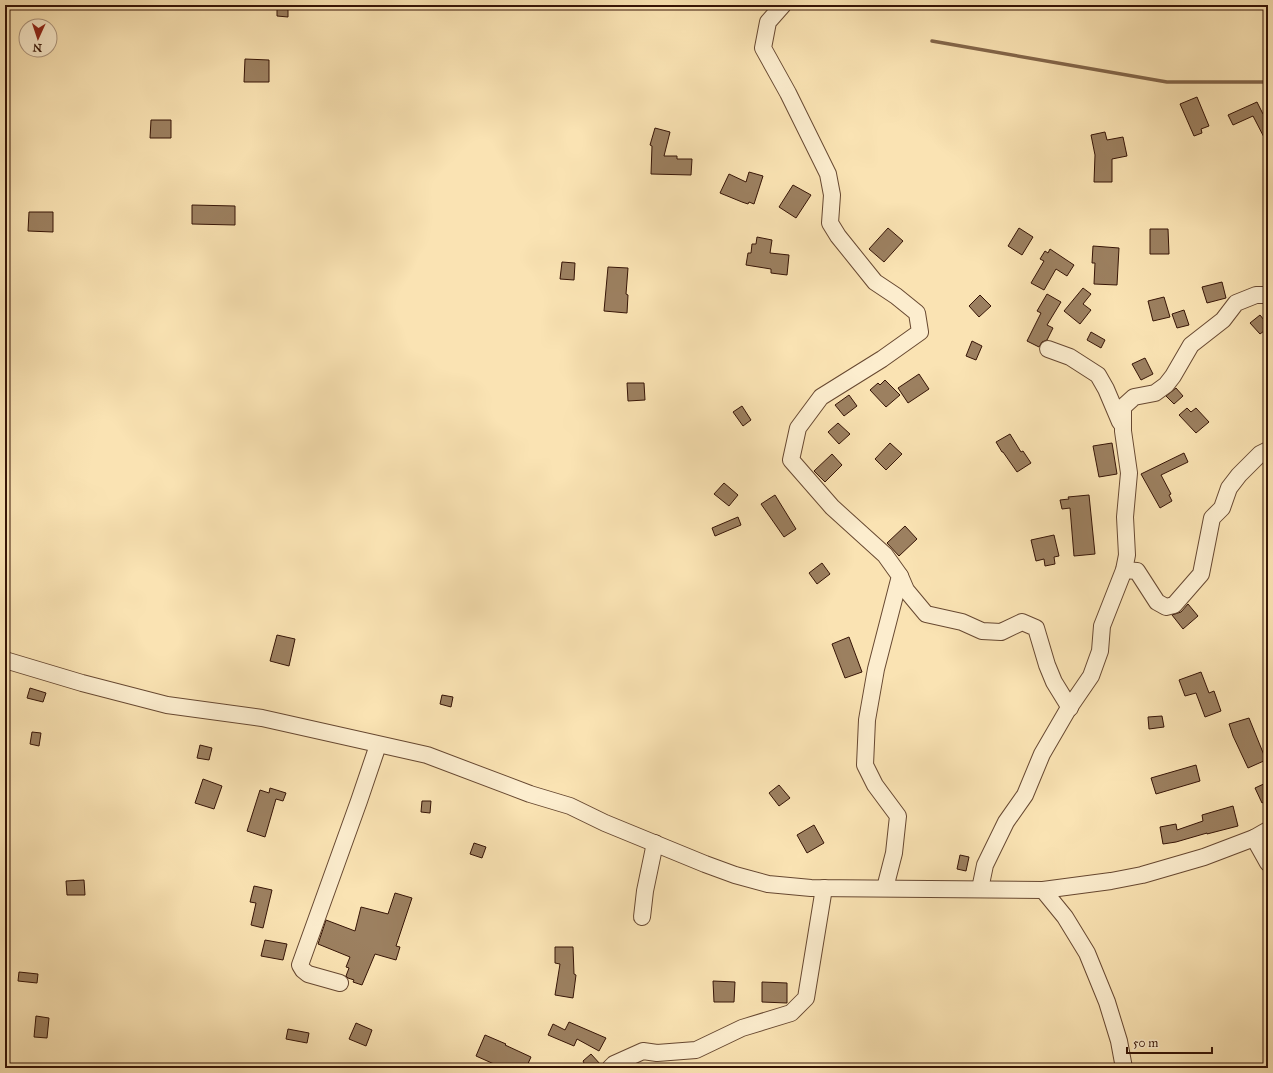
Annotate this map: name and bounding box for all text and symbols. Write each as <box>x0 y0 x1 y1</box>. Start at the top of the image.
north arrow <box>18 18 58 58</box>
text: N <box>32 41 43 54</box>
scale bar <box>1127 1029 1212 1055</box>
text: 50 m <box>1133 1036 1158 1050</box>

